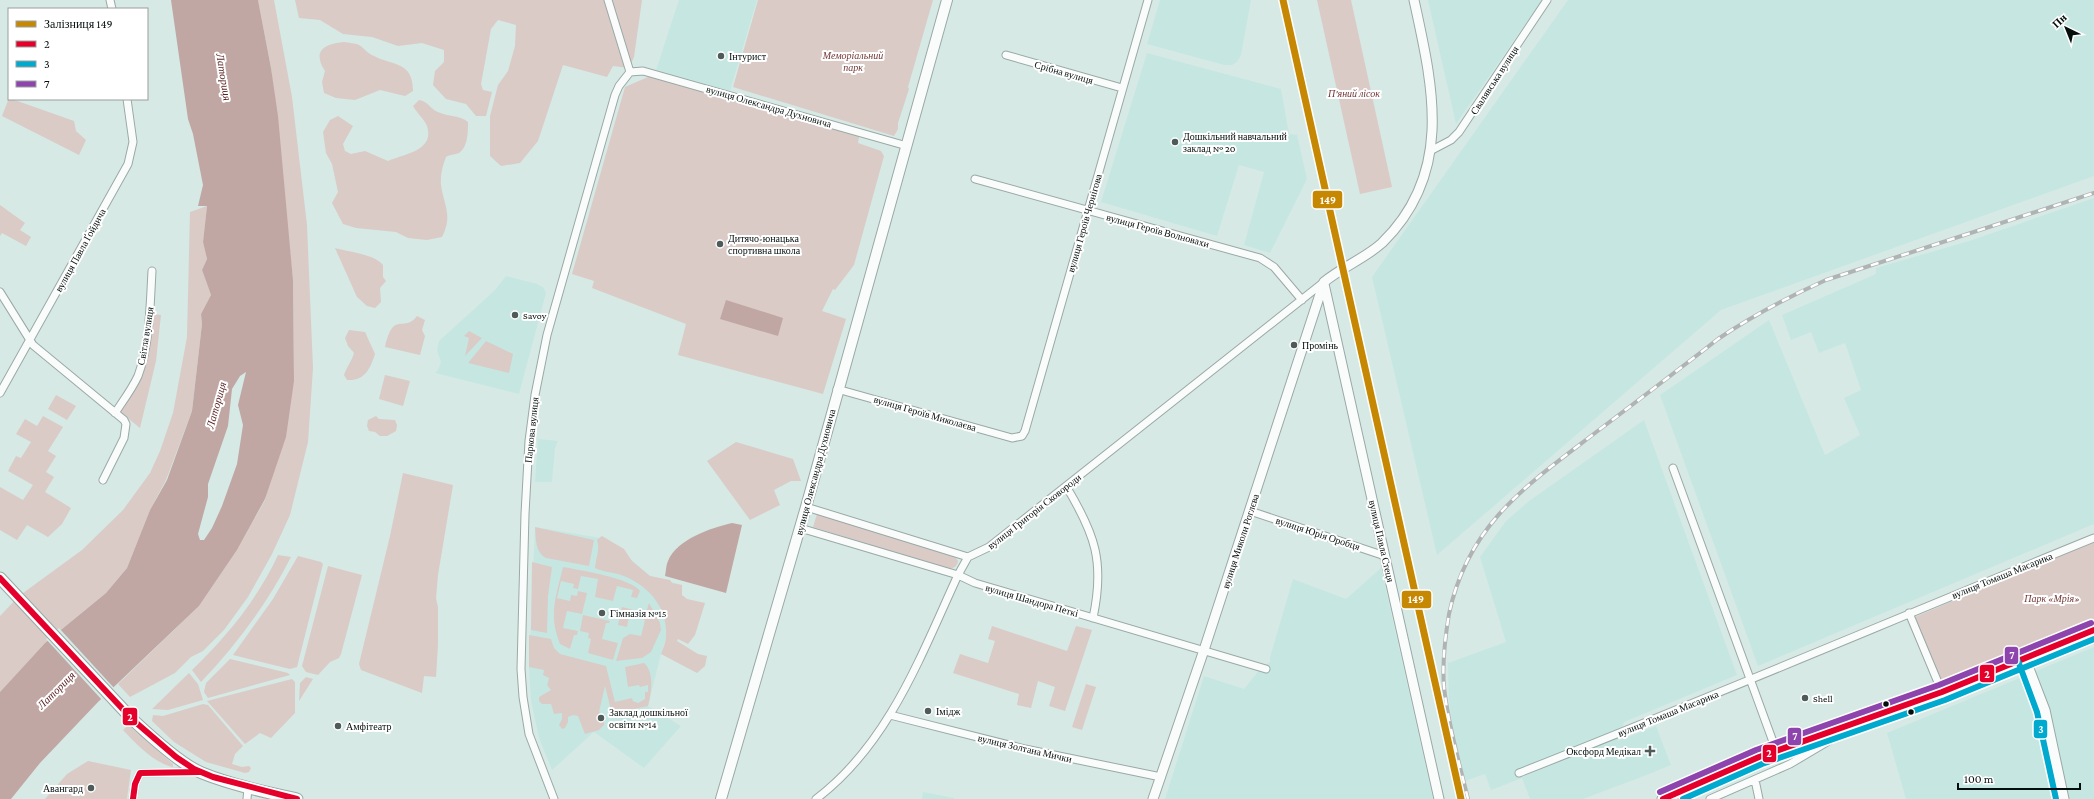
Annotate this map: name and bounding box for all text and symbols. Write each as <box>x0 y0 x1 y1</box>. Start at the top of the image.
legend <box>8 8 148 100</box>
north arrow <box>2046 8 2086 48</box>
text: Пн <box>2050 11 2069 30</box>
text: Залізниця 149 <box>44 17 113 31</box>
text: 2 <box>44 37 50 51</box>
street label: Свалявська вулиця <box>1468 44 1521 117</box>
park label: Меморіальний парк <box>822 50 883 73</box>
water label: Латориця <box>214 51 234 102</box>
marker: Інтурист <box>716 51 726 61</box>
place label: Інтурист <box>729 51 767 62</box>
text: 3 <box>44 57 50 71</box>
street label: Срібна вулиця <box>1033 59 1095 86</box>
text: 7 <box>44 77 50 91</box>
street label: вулиця Олександра Духновича <box>705 83 833 130</box>
park label: П'яний лісок <box>1327 88 1380 99</box>
place label: Дошкільний навчальний заклад № 20 <box>1183 131 1288 154</box>
marker: Дошкільний навчальний заклад № 20 <box>1170 137 1180 147</box>
street label: вулиця Героїв Чернігова <box>1065 172 1104 274</box>
line badge: 149 <box>1312 190 1343 209</box>
text: 149 <box>1320 194 1336 206</box>
street label: вулиця Павла Ґойдича <box>53 206 108 294</box>
street label: вулиця Героїв Волновахи <box>1105 211 1211 250</box>
place label: Дитячо-юнацька спортивна школа <box>728 233 801 256</box>
marker: Дитячо-юнацька спортивна школа <box>715 239 725 249</box>
street label: Світла вулиця <box>135 306 156 366</box>
marker: Savoy <box>510 310 520 320</box>
place label: Savoy <box>523 310 547 321</box>
marker: Промінь <box>1289 340 1299 350</box>
place label: Промінь <box>1302 340 1338 351</box>
water label: Латориця <box>203 380 228 431</box>
street label: вулиця Героїв Миколаєва <box>872 394 978 434</box>
street label: Паркова вулиця <box>523 396 540 464</box>
street label: вулиця Олександра Духновича <box>793 407 838 536</box>
street label: вулиця Григорія Сковороди <box>985 471 1084 551</box>
street label: вулиця Миколи Роглєва <box>1220 492 1261 590</box>
street label: вулиця Павла Стеця <box>1367 499 1396 584</box>
street label: вулиця Юрія Оробця <box>1274 515 1362 552</box>
street label: вулиця Томаша Масарика <box>1950 550 2055 601</box>
street label: вулиця Шандора Петкі <box>984 582 1080 619</box>
line badge: 149 <box>1401 590 1432 609</box>
text: 149 <box>1408 593 1424 605</box>
park label: Парк «Мрія» <box>2023 593 2080 604</box>
marker: Гімназія №15 <box>597 608 607 618</box>
place label: Гімназія №15 <box>610 608 667 619</box>
line badge: 7 <box>2004 646 2019 665</box>
text: 7 <box>2009 649 2015 661</box>
line badge: 2 <box>1979 664 1995 683</box>
text: 2 <box>1984 668 1990 680</box>
water label: Латориця <box>34 669 77 712</box>
street label: вулиця Томаша Масарика <box>1616 688 1721 739</box>
marker: Shell <box>1800 693 1810 703</box>
place label: Shell <box>1813 693 1833 704</box>
unlabelled marker <box>1881 699 1891 709</box>
marker: Імідж <box>923 706 933 716</box>
place label: Імідж <box>936 706 961 717</box>
line badge: 2 <box>122 707 138 726</box>
place label: Заклад дошкільної освіти №14 <box>609 707 688 730</box>
unlabelled marker <box>1906 707 1916 717</box>
text: 2 <box>127 711 133 723</box>
marker: Заклад дошкільної освіти №14 <box>596 713 606 723</box>
line badge: 3 <box>2033 719 2048 739</box>
marker: Амфітеатр <box>333 721 343 731</box>
place label: Амфітеатр <box>346 721 391 732</box>
text: 3 <box>2038 723 2044 735</box>
line badge: 7 <box>1787 727 1802 746</box>
text: 7 <box>1792 730 1798 742</box>
street label: вулиця Золтана Мички <box>977 732 1074 765</box>
line badge: 2 <box>1762 744 1777 763</box>
marker: Оксфорд Медікал <box>1644 745 1656 757</box>
place label: Оксфорд Медікал <box>1566 746 1641 757</box>
text: 2 <box>1766 747 1772 759</box>
scale bar <box>1958 765 2080 791</box>
text: 100 m <box>1964 772 1994 786</box>
place label: Авангард <box>43 783 83 794</box>
marker: Авангард <box>86 783 96 793</box>

